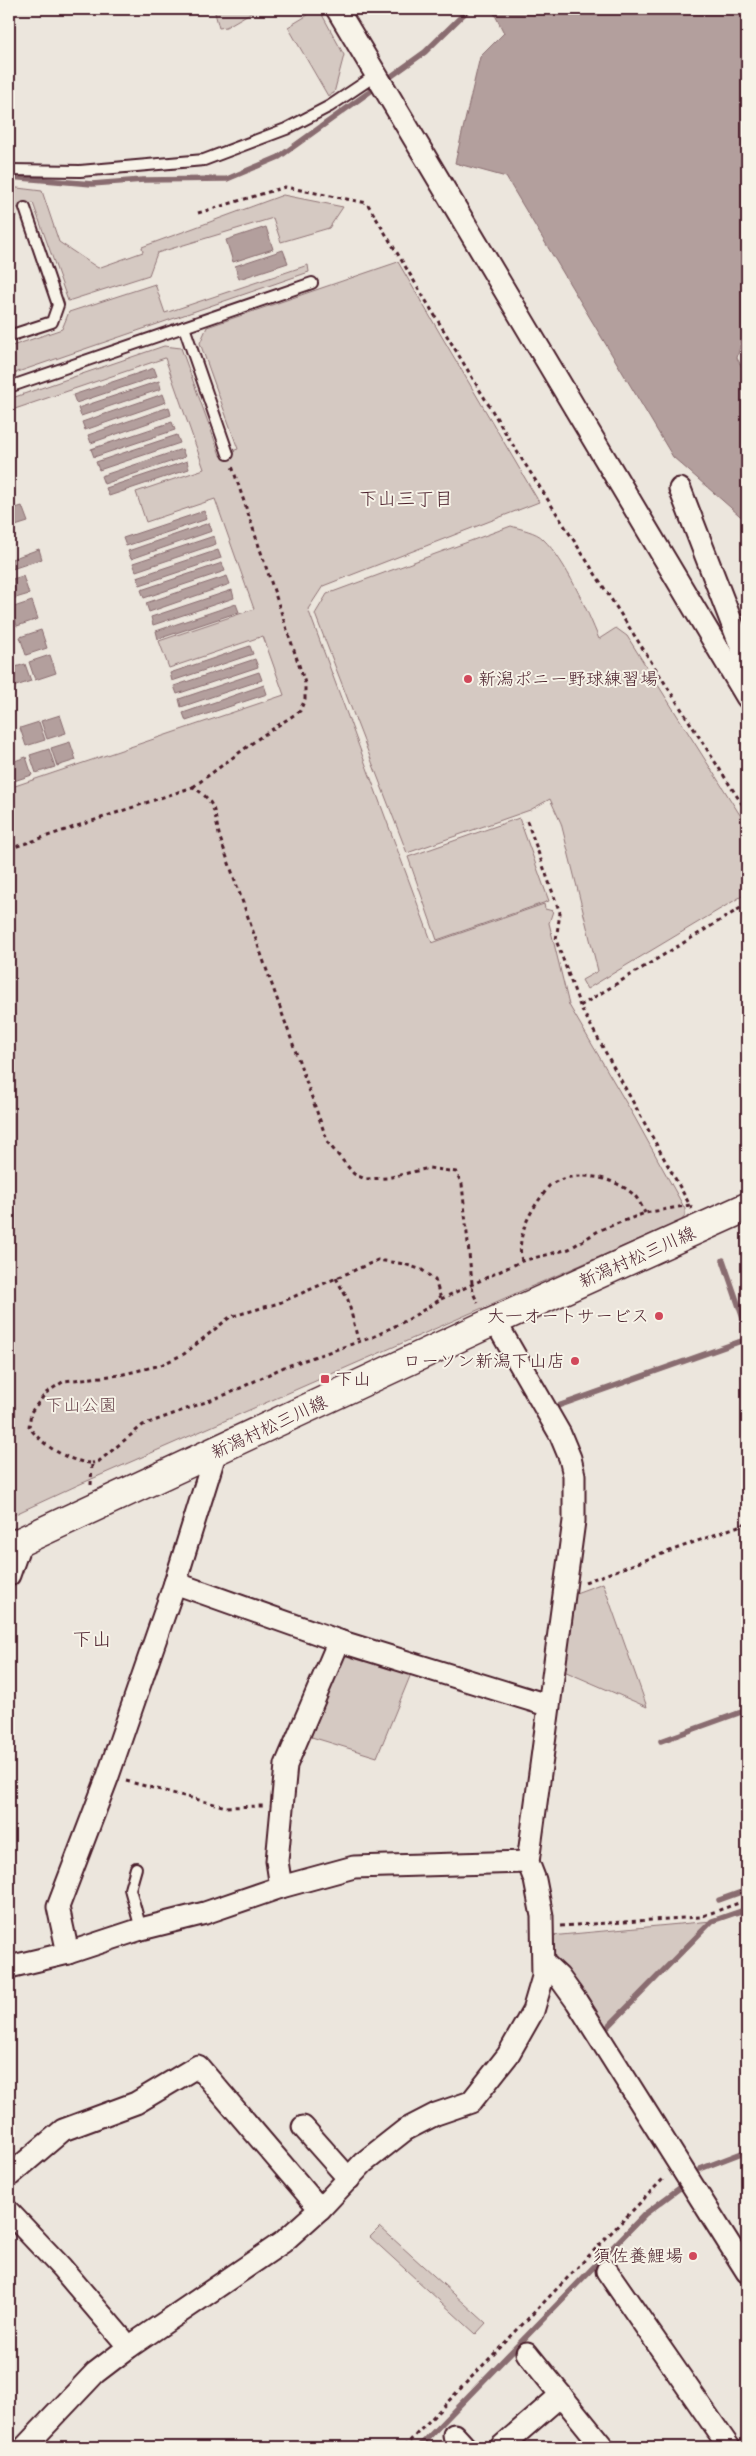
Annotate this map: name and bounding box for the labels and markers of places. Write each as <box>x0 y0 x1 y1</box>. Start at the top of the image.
place label: 新潟ポニー野球練習場 <box>478 668 658 690</box>
marker: 新潟ポニー野球練習場 <box>462 673 474 685</box>
place label: 大一オートサービス <box>487 1305 649 1327</box>
marker: 大一オートサービス <box>653 1310 665 1322</box>
place label: ローソン新潟下山店 <box>403 1350 565 1372</box>
marker: ローソン新潟下山店 <box>569 1355 581 1367</box>
place label: 下山 <box>335 1368 371 1390</box>
marker: 下山 <box>319 1373 331 1385</box>
place label: 須佐養鯉場 <box>593 2245 683 2267</box>
marker: 須佐養鯉場 <box>687 2250 699 2262</box>

